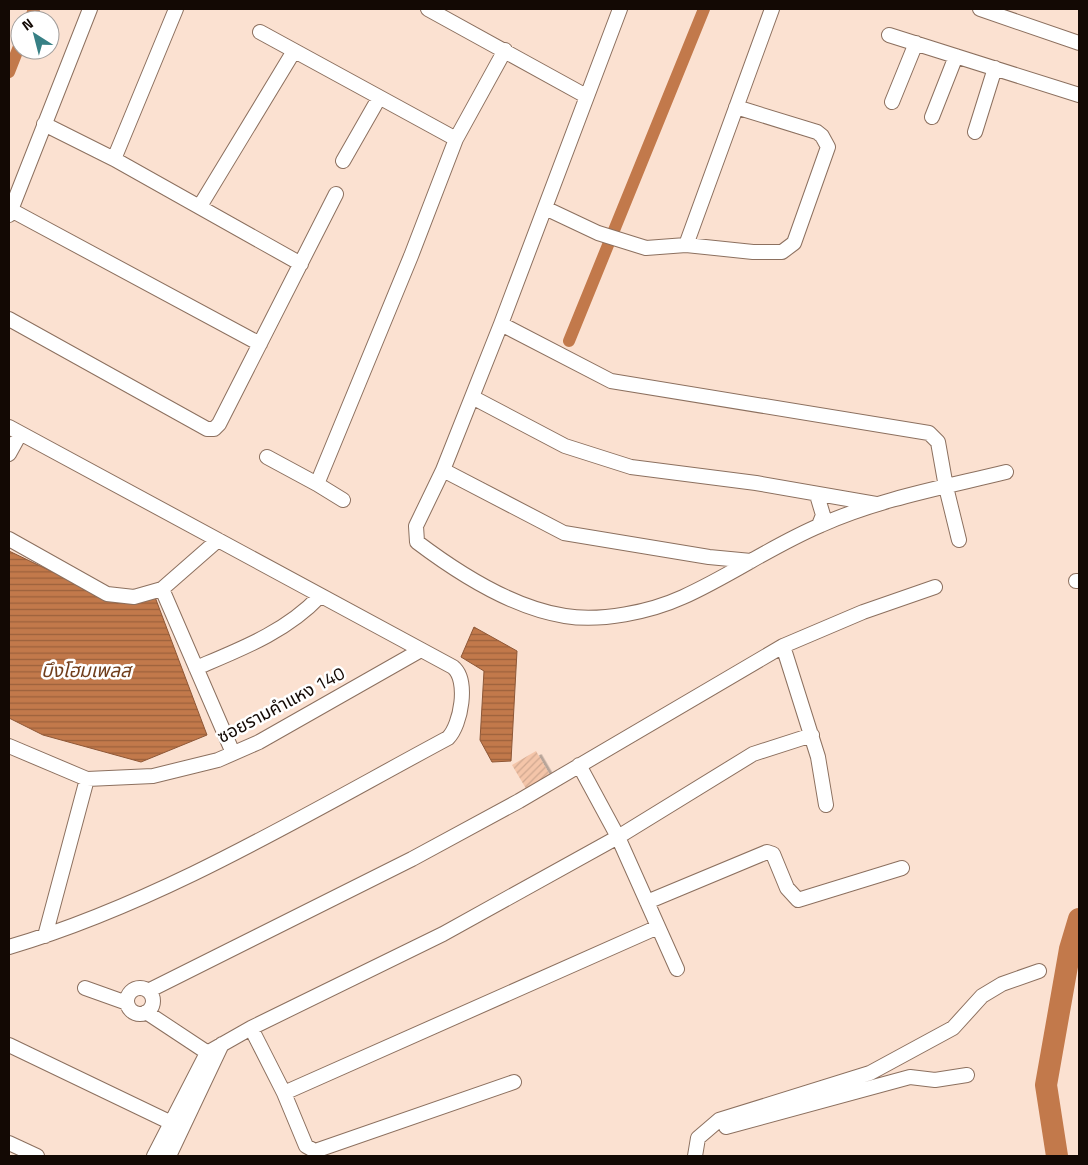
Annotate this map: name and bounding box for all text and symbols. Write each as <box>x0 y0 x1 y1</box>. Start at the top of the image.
north arrow <box>10 10 60 60</box>
text: N <box>17 13 37 35</box>
water label: บึงโฮมเพลส <box>41 655 133 684</box>
street label: ซอยรามคำแหง 140 <box>212 659 349 750</box>

